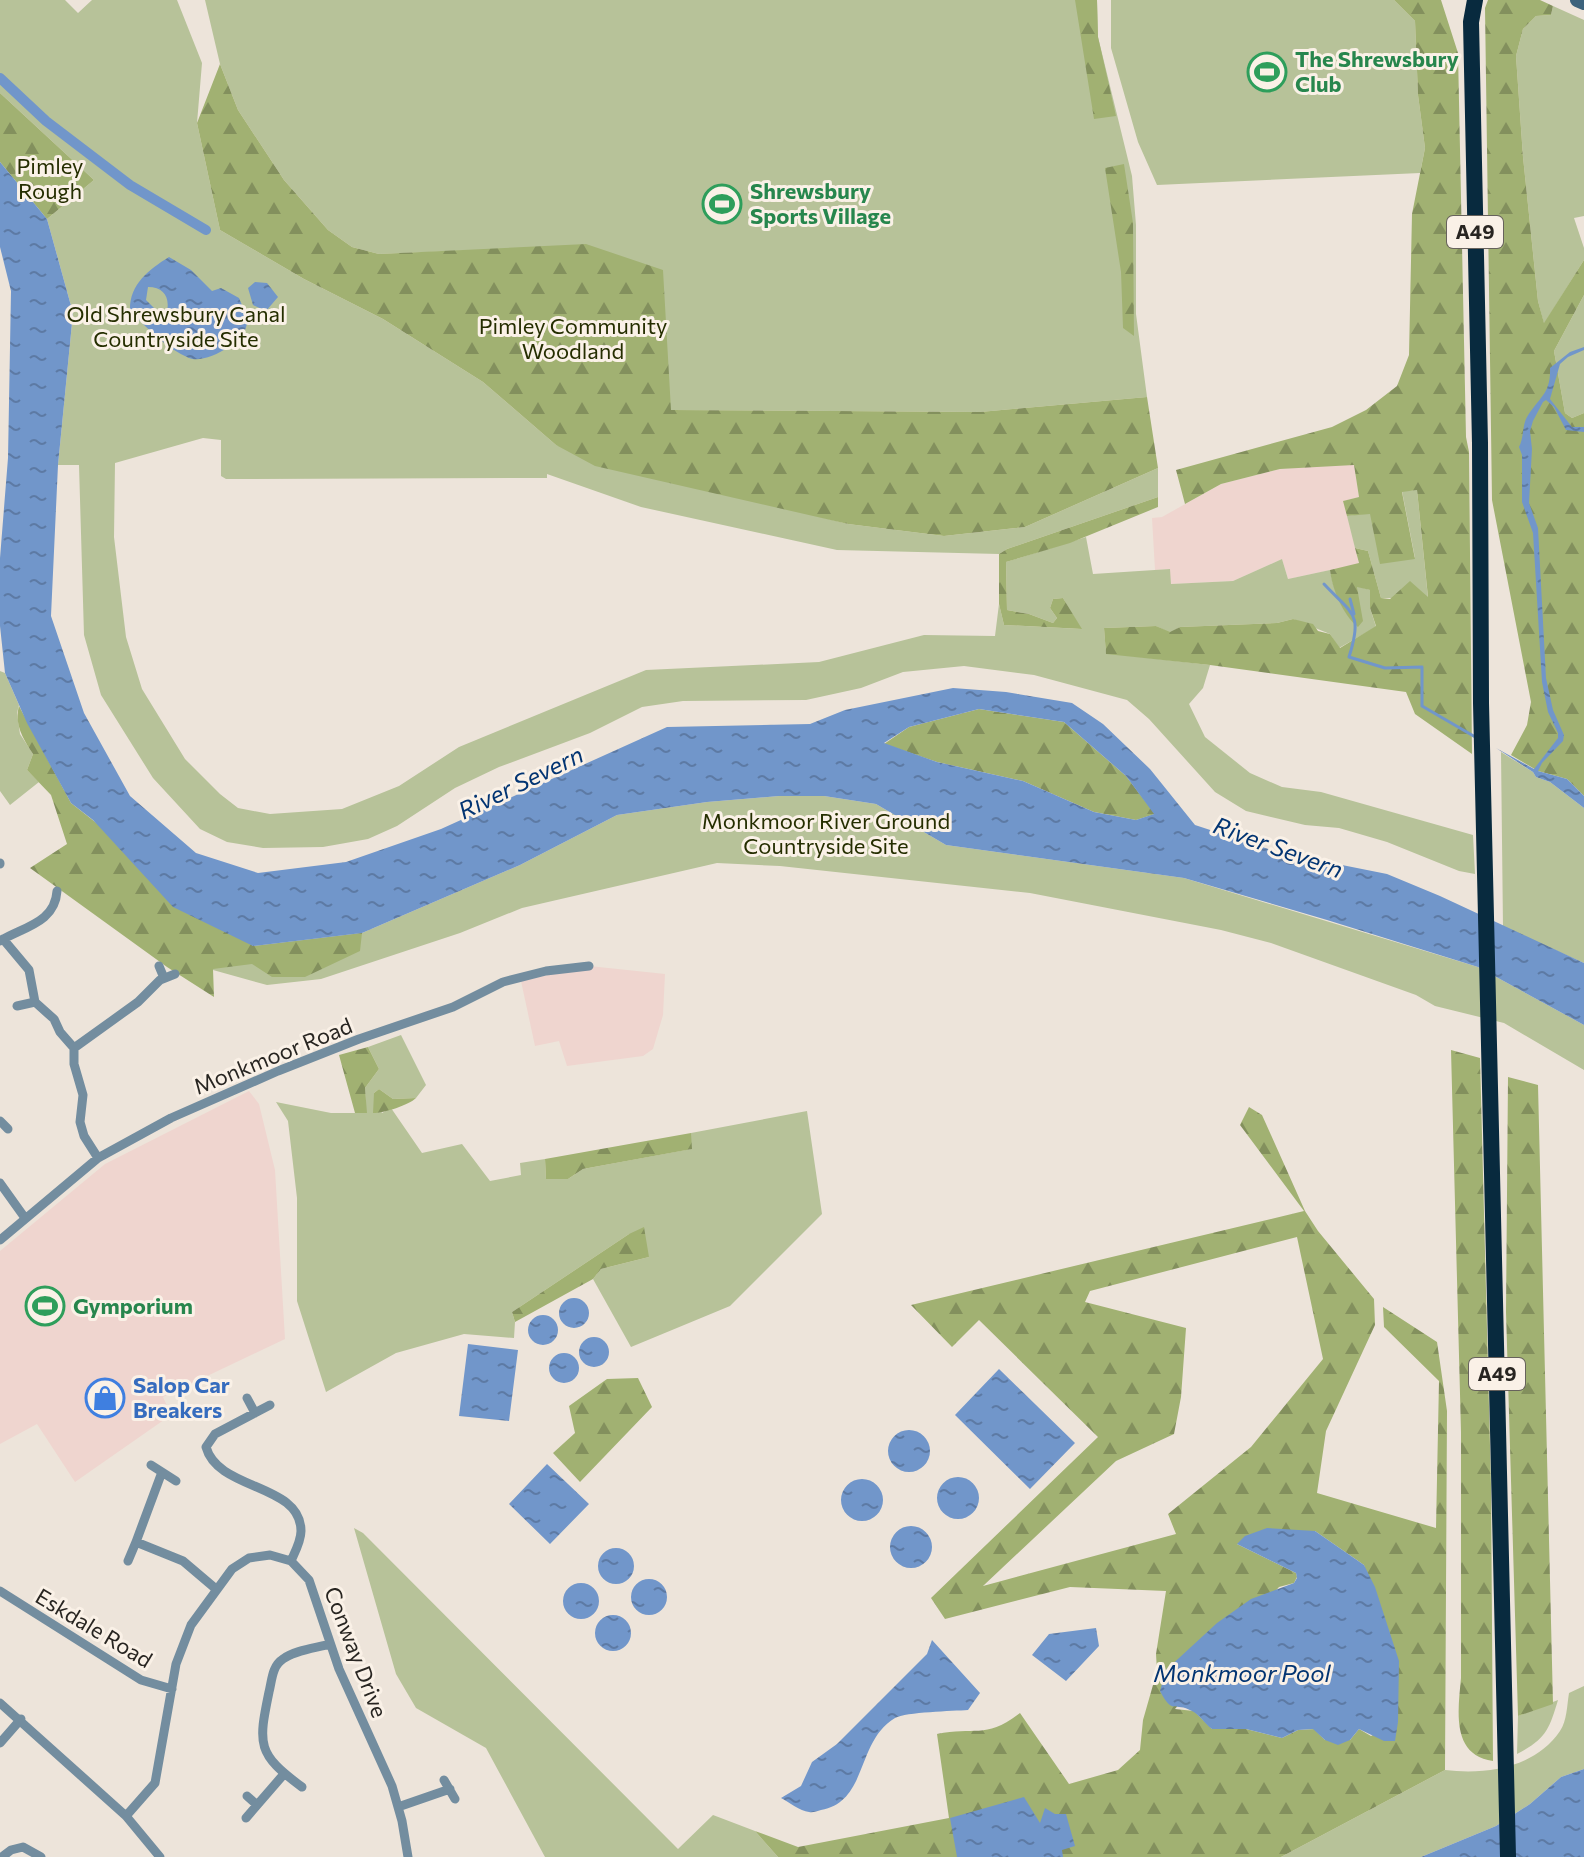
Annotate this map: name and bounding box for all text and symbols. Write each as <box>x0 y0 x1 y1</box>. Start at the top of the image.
place label: The Shrewsbury Club <box>1295 45 1459 97</box>
sports icon: The Shrewsbury Club <box>1246 51 1288 93</box>
park label: Pimley Rough <box>17 152 83 204</box>
place label: Shrewsbury Sports Village <box>750 177 891 229</box>
sports icon: Shrewsbury Sports Village <box>701 183 743 225</box>
road number: A49 <box>1447 216 1503 248</box>
park label: Old Shrewsbury Canal Countryside Site <box>66 300 286 352</box>
park label: Pimley Community Woodland <box>479 312 667 364</box>
water label: River Severn <box>453 739 588 824</box>
park label: Monkmoor River Ground Countryside Site <box>702 807 950 859</box>
water label: River Severn <box>1210 810 1347 883</box>
street label: Monkmoor Road <box>190 1011 356 1100</box>
sports icon: Gymporium <box>24 1285 66 1327</box>
place label: Gymporium <box>73 1292 193 1319</box>
road number: A49 <box>1469 1358 1525 1390</box>
place label: Salop Car Breakers <box>133 1371 230 1423</box>
shop icon: Salop Car Breakers <box>84 1377 126 1419</box>
street label: Eskdale Road <box>31 1582 158 1673</box>
street label: Conway Drive <box>319 1583 394 1721</box>
water label: Monkmoor Pool <box>1153 1658 1332 1687</box>

